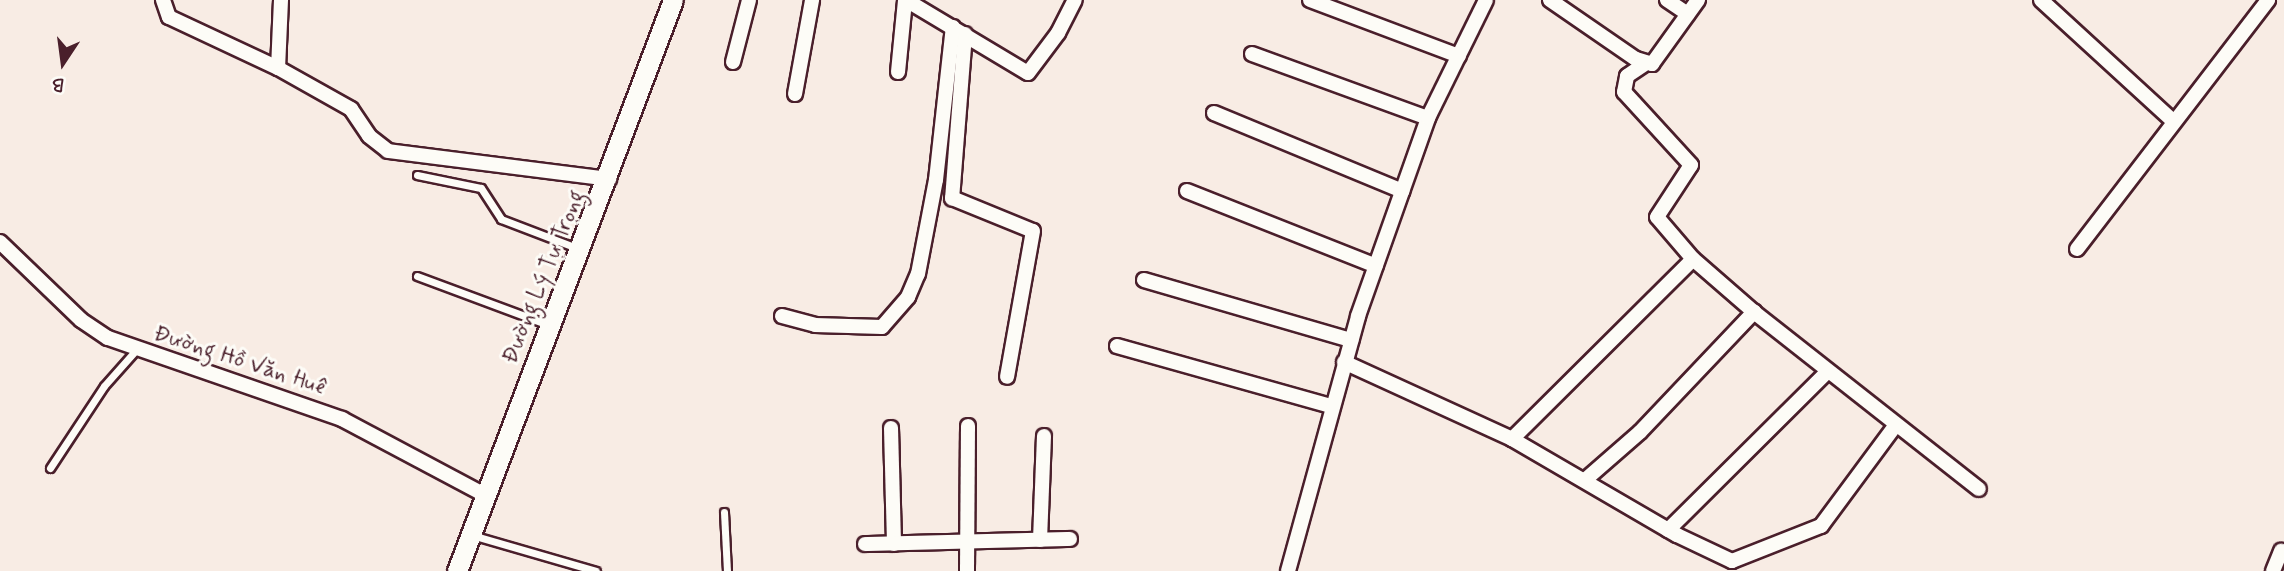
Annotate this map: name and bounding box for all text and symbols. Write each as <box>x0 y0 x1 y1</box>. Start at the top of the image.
north arrow <box>28 28 98 98</box>
text: B <box>49 70 67 97</box>
street label: Đường Lý Tự Trọng <box>497 186 591 368</box>
street label: Đường Hồ Văn Huê <box>149 320 331 402</box>

